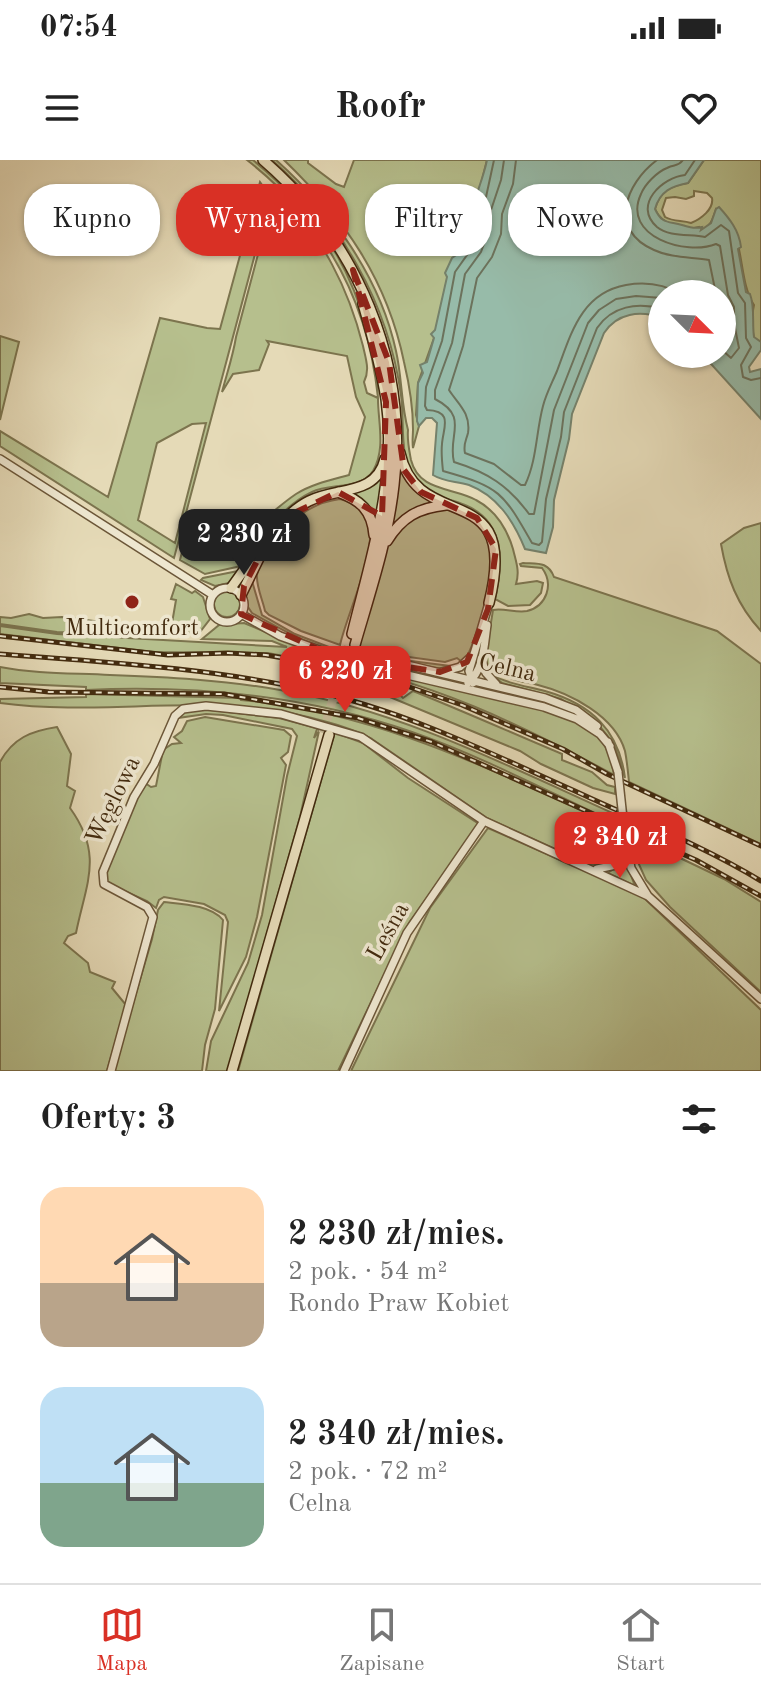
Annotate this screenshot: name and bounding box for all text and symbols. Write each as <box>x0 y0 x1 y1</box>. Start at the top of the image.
text: 07:54 <box>40 13 118 43</box>
icon: menu <box>40 86 84 130</box>
icon: heart <box>677 86 721 130</box>
text: Roofr <box>335 90 426 126</box>
chip: Kupno <box>24 184 160 256</box>
chip: Wynajem <box>176 184 349 256</box>
chip: Filtry <box>365 184 492 256</box>
chip: Nowe <box>508 184 632 256</box>
north arrow <box>648 280 736 368</box>
map controls <box>648 280 736 368</box>
pin: 2 230 zł <box>161 509 327 577</box>
text: 2 230 zł <box>197 522 291 548</box>
marker: Multicomfort <box>123 593 141 611</box>
place label: Multicomfort <box>65 617 199 641</box>
pin: 6 220 zł <box>262 646 428 714</box>
street label: Celna <box>476 651 538 687</box>
text: 6 220 zł <box>298 659 392 685</box>
street label: Węglowa <box>82 753 146 849</box>
pin: 2 340 zł <box>537 812 703 880</box>
text: 2 340 zł <box>573 825 667 851</box>
street label: Leśna <box>363 899 415 965</box>
icon: filters <box>677 1097 721 1141</box>
text: Oferty: 3 <box>40 1102 176 1136</box>
text: 2 230 zł/mies. <box>288 1218 505 1252</box>
icon: home <box>104 1219 200 1315</box>
text: 2 pok. · 54 m² <box>288 1259 447 1285</box>
text: Rondo Praw Kobiet <box>288 1291 509 1317</box>
text: 2 340 zł/mies. <box>288 1418 505 1452</box>
icon: home <box>104 1419 200 1515</box>
text: 2 pok. · 72 m² <box>288 1459 447 1485</box>
text: Celna <box>288 1491 351 1517</box>
tab: Mapa <box>96 1603 147 1678</box>
tab: Zapisane <box>339 1603 424 1678</box>
tab: Start <box>616 1603 665 1678</box>

